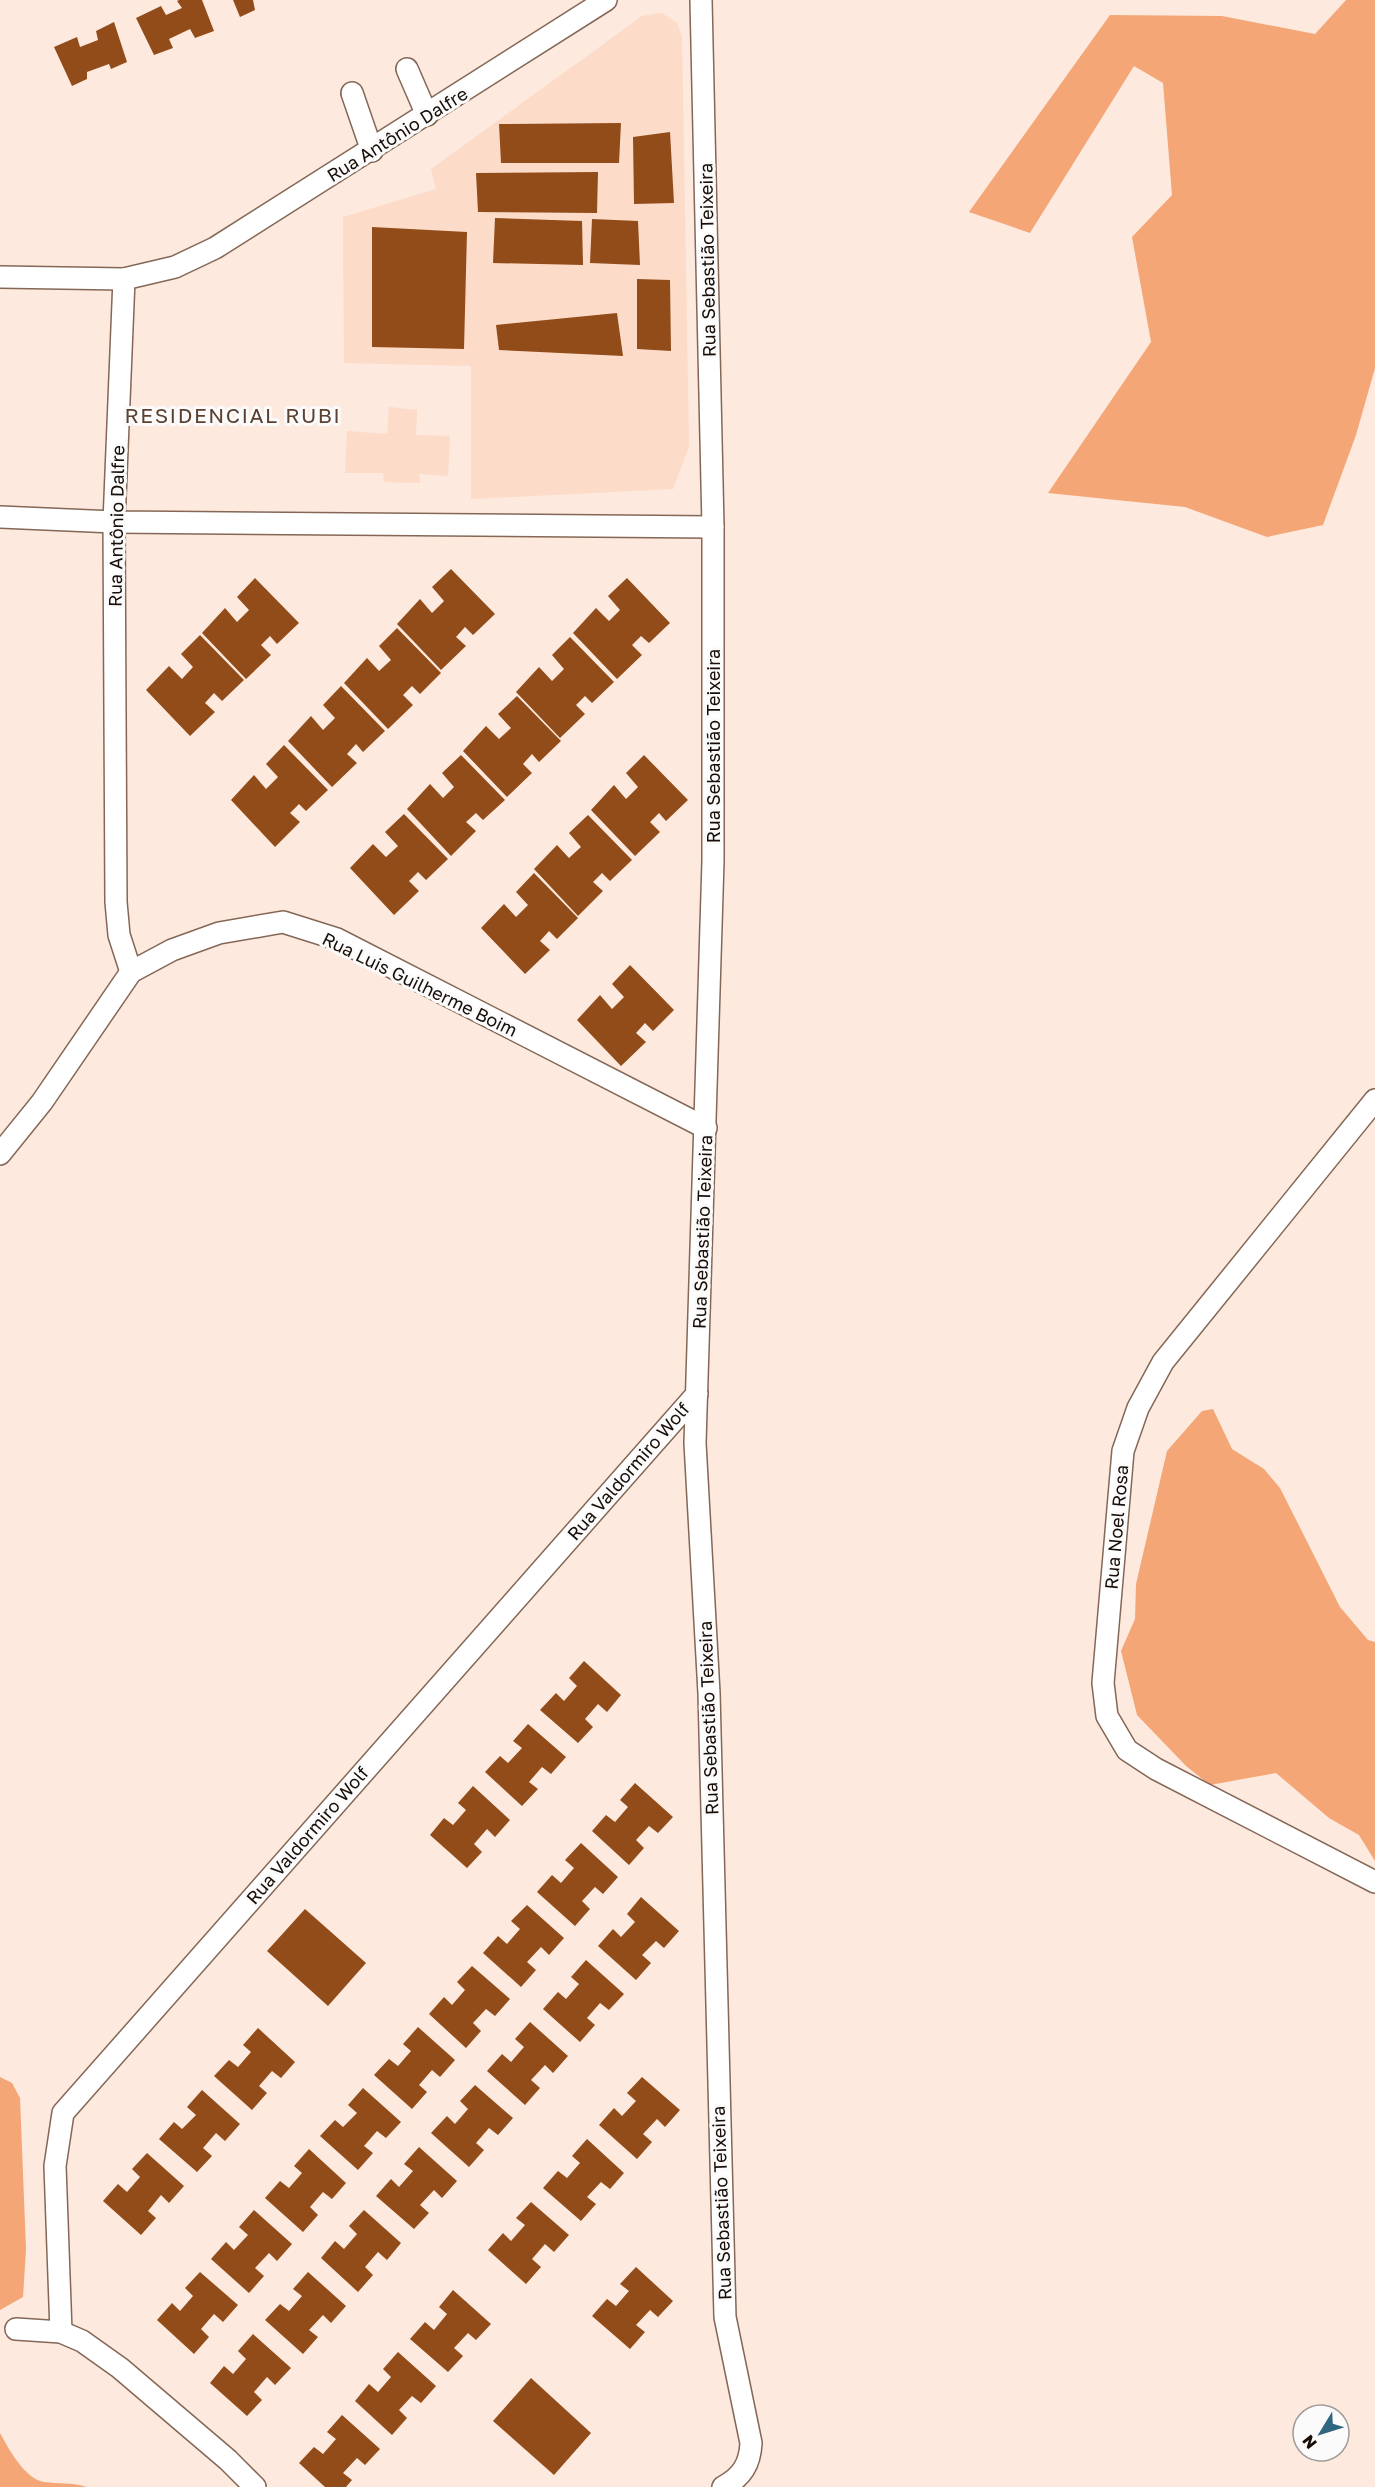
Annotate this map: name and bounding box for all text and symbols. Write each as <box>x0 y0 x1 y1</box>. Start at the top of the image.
street label: Rua Antônio Dalfre <box>323 82 471 186</box>
street label: Rua Sebastião Teixeira <box>694 163 720 357</box>
district label: RESIDENCIAL RUBI <box>125 402 341 428</box>
street label: Rua Antônio Dalfre <box>104 445 128 607</box>
street label: Rua Sebastião Teixeira <box>702 649 724 843</box>
street label: Rua Luis Guilherme Boim <box>319 927 521 1041</box>
street label: Rua Sebastião Teixeira <box>688 1135 716 1329</box>
street label: Rua Valdormiro Wolf <box>562 1397 694 1544</box>
street label: Rua Noel Rosa <box>1100 1464 1132 1590</box>
street label: Rua Sebastião Teixeira <box>694 1621 722 1815</box>
street label: Rua Valdormiro Wolf <box>241 1761 373 1908</box>
street label: Rua Sebastião Teixeira <box>707 2106 735 2300</box>
north arrow <box>1291 2403 1351 2463</box>
text: N <box>1298 2431 1321 2453</box>

